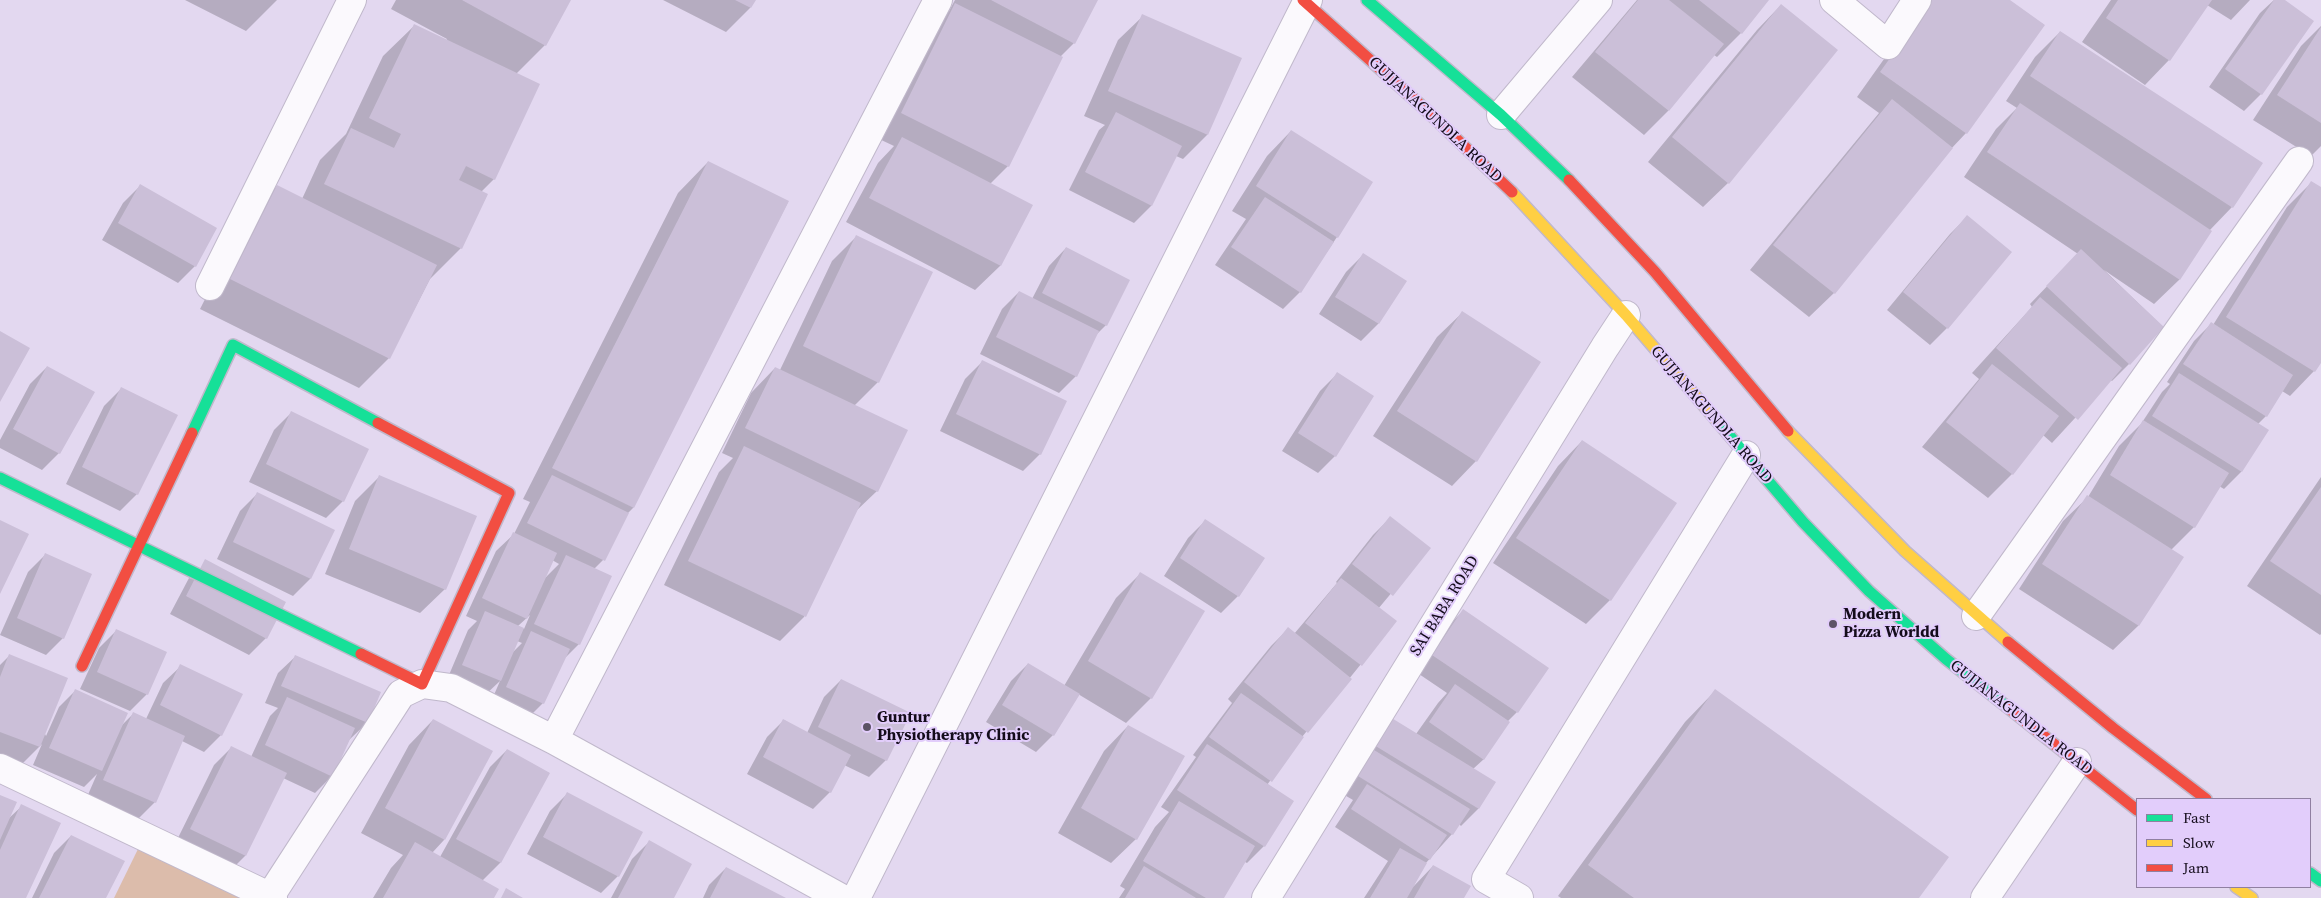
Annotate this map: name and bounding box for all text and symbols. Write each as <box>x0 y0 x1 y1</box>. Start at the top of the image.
street label: GUJJANAGUNDLA ROAD <box>1364 53 1506 187</box>
street label: GUJJANAGUNDLA ROAD <box>1646 342 1776 488</box>
street label: SAI BABA ROAD <box>1407 552 1483 660</box>
place label: Modern Pizza Worldd <box>1843 605 1939 643</box>
marker: Modern Pizza Worldd <box>1827 618 1839 630</box>
street label: GUJJANAGUNDLA ROAD <box>1946 656 2096 780</box>
place label: Guntur Physiotherapy Clinic <box>877 708 1030 746</box>
marker: Guntur Physiotherapy Clinic <box>861 721 873 733</box>
legend <box>2136 798 2311 888</box>
text: Fast <box>2183 807 2210 828</box>
text: Slow <box>2183 832 2215 853</box>
text: Jam <box>2183 857 2209 878</box>

